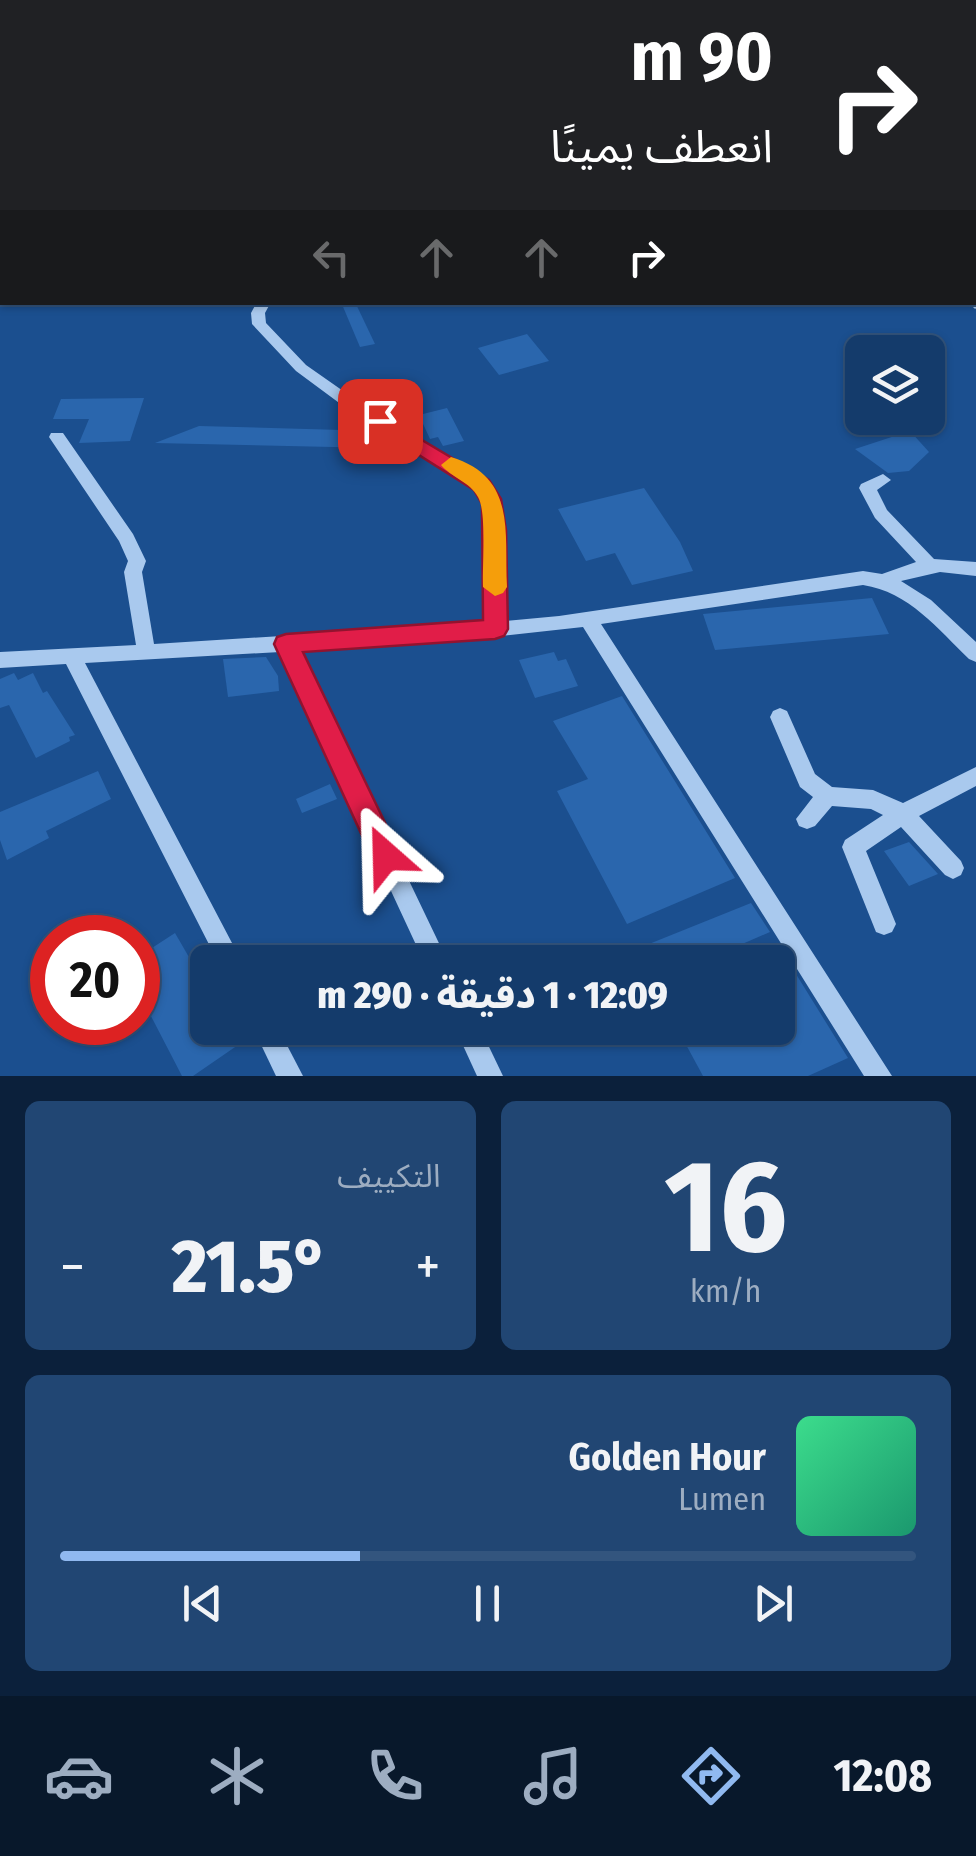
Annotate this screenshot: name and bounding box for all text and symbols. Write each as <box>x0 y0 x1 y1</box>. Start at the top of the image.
text: 90 m <box>631 15 773 99</box>
icon: right <box>808 40 938 170</box>
text: انعطف يمينًا <box>550 120 773 174</box>
icon: left <box>304 230 359 285</box>
icon: ahead <box>409 230 464 285</box>
icon: ahead <box>514 230 569 285</box>
icon: right <box>619 230 674 285</box>
map controls <box>845 335 945 435</box>
button: layers <box>845 335 945 435</box>
pin <box>338 379 423 464</box>
icon: arrive <box>353 394 408 449</box>
position arrow <box>334 804 438 908</box>
speed limit sign: 20 <box>30 915 160 1045</box>
text: 12:09 · 1 دقيقة · 290 m <box>317 972 668 1018</box>
text: 16 <box>664 1129 787 1285</box>
text: التكييف <box>337 1157 441 1195</box>
text: 21.5° <box>172 1222 328 1312</box>
text: − <box>60 1234 85 1300</box>
text: + <box>415 1234 440 1300</box>
text: km/h <box>690 1272 761 1310</box>
text: Golden Hour <box>569 1434 766 1480</box>
text: Lumen <box>678 1480 766 1518</box>
icon: previous <box>175 1576 230 1631</box>
icon: pause <box>460 1576 515 1631</box>
icon: next <box>746 1576 801 1631</box>
icon: car <box>44 1741 114 1811</box>
icon: climate <box>202 1741 272 1811</box>
icon: phone <box>360 1741 430 1811</box>
icon: music <box>518 1741 588 1811</box>
icon: directions <box>676 1741 746 1811</box>
text: 12:08 <box>834 1749 932 1803</box>

